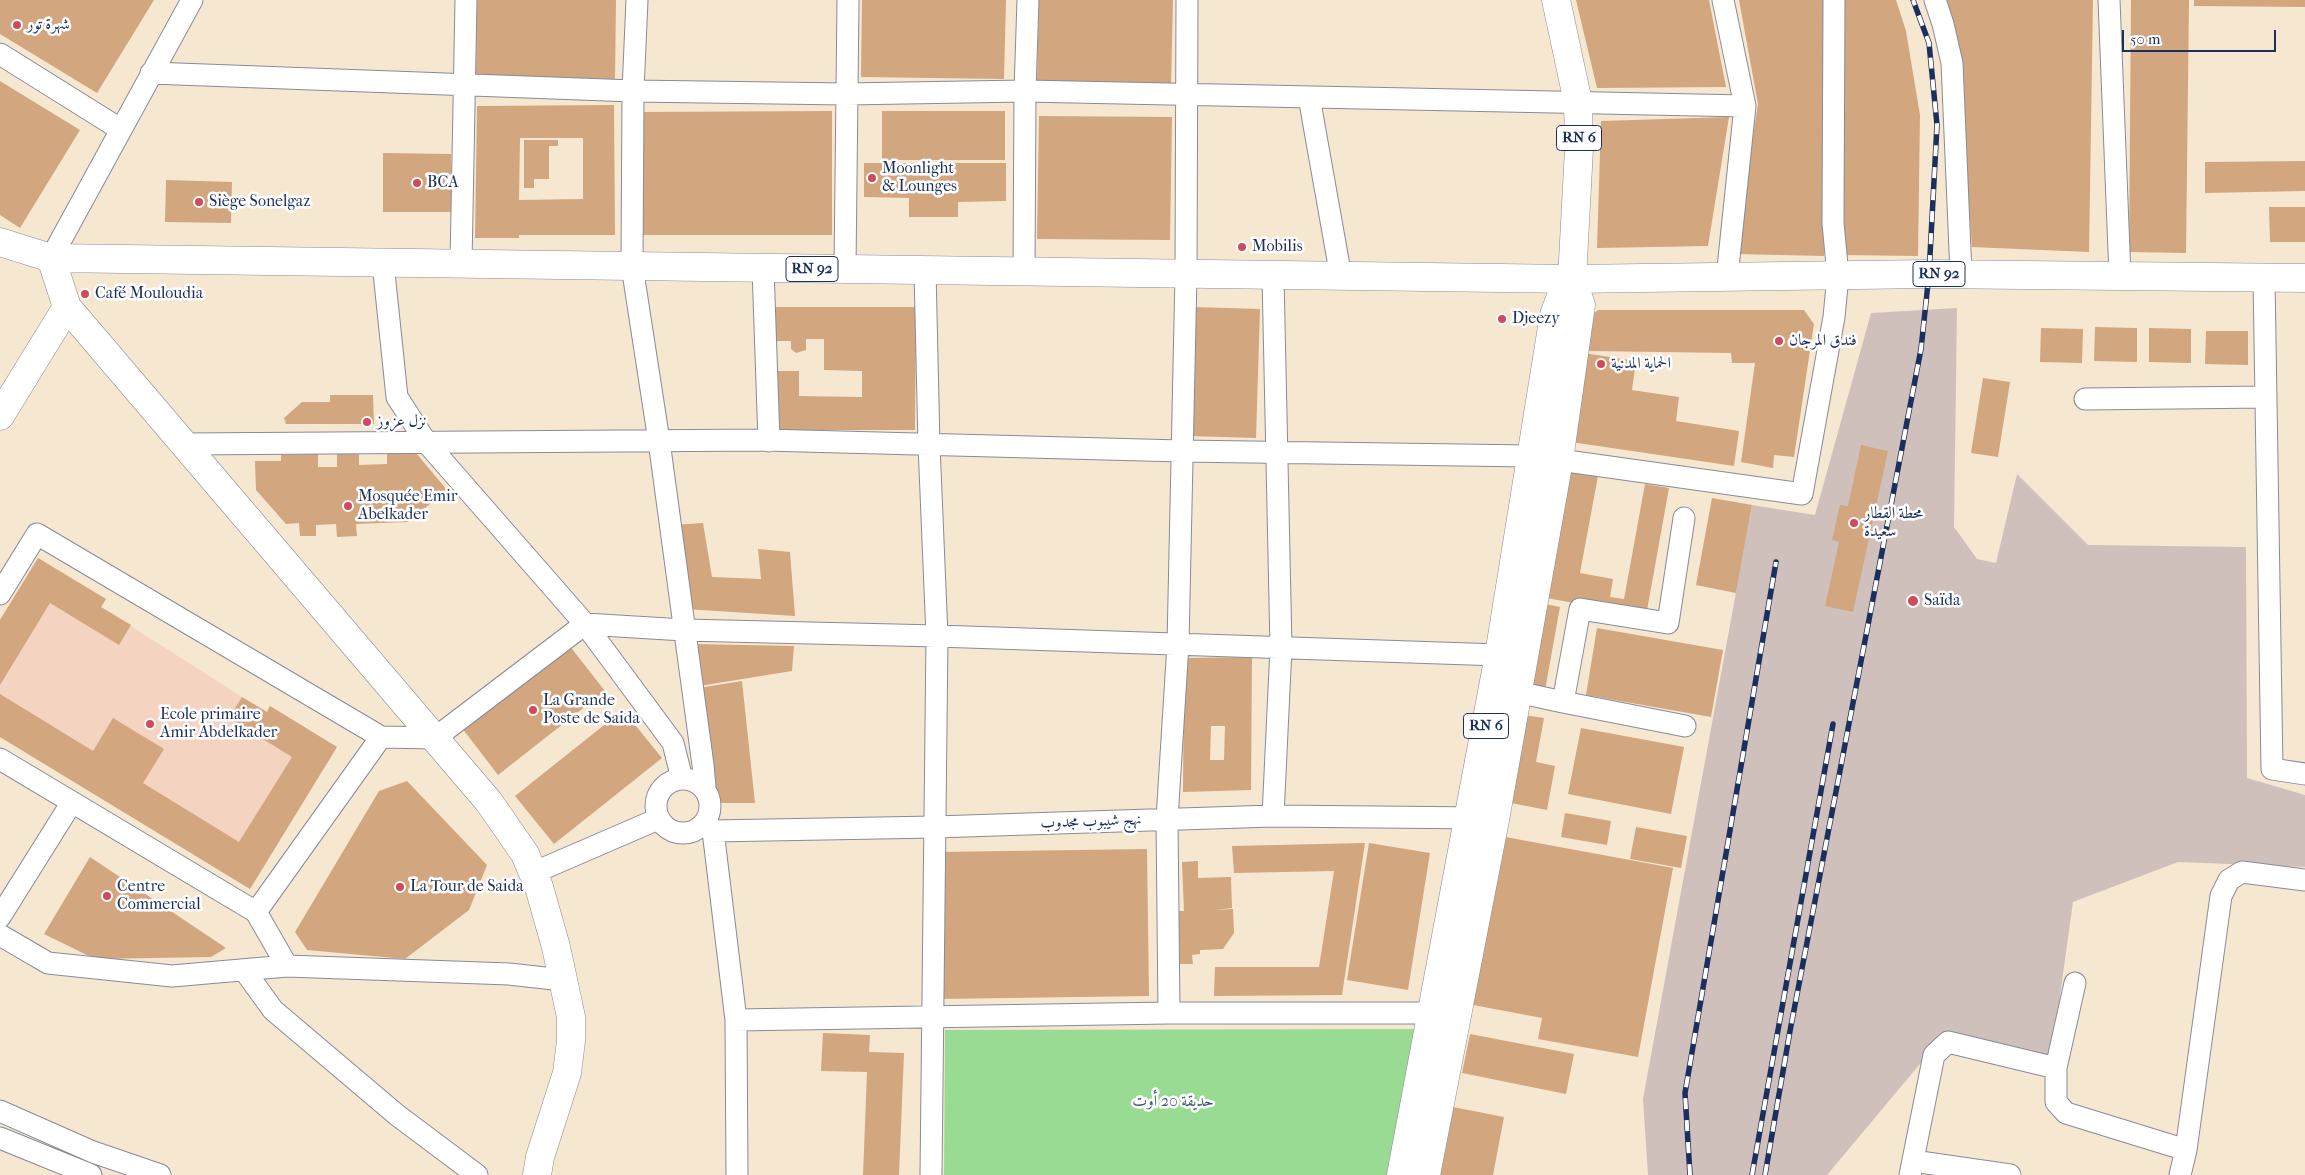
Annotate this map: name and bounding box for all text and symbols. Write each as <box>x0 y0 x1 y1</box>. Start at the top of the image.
place label: شهرة تور <box>27 15 70 35</box>
marker: شهرة تور <box>11 19 23 31</box>
scale bar <box>2125 20 2279 52</box>
text: 50 m <box>2130 30 2160 48</box>
road number: RN 6 <box>1556 126 1602 150</box>
place label: Moonlight & Lounges <box>882 159 957 197</box>
marker: Moonlight & Lounges <box>866 172 878 184</box>
place label: BCA <box>427 173 459 193</box>
marker: BCA <box>411 177 423 189</box>
place label: Siège Sonelgaz <box>209 192 310 212</box>
marker: Siège Sonelgaz <box>193 196 205 208</box>
place label: Mobilis <box>1252 237 1303 257</box>
marker: Mobilis <box>1236 241 1248 253</box>
road number: RN 92 <box>786 256 838 282</box>
road number: RN 92 <box>1913 262 1965 286</box>
place label: Café Mouloudia <box>95 284 203 304</box>
marker: Café Mouloudia <box>79 288 91 300</box>
place label: Djeezy <box>1512 309 1560 329</box>
marker: Djeezy <box>1496 313 1508 325</box>
place label: فندق المرجان <box>1789 331 1857 351</box>
marker: فندق المرجان <box>1773 335 1785 347</box>
place label: الحماية المدنية <box>1611 354 1671 374</box>
marker: الحماية المدنية <box>1595 358 1607 370</box>
place label: نزل عزوز <box>377 412 427 432</box>
marker: نزل عزوز <box>361 416 373 428</box>
place label: Mosquée Emir Abelkader <box>358 487 458 525</box>
marker: Mosquée Emir Abelkader <box>342 500 354 512</box>
place label: محطة القطار سعيدة <box>1864 504 1923 542</box>
marker: محطة القطار سعيدة <box>1848 517 1860 529</box>
place label: Saïda <box>1924 591 1960 611</box>
marker: Saïda <box>1906 594 1920 608</box>
place label: La Grande Poste de Saida <box>543 691 640 729</box>
marker: La Grande Poste de Saida <box>527 704 539 716</box>
place label: Ecole primaire Amir Abdelkader <box>160 705 277 743</box>
road number: RN 6 <box>1464 714 1508 738</box>
marker: Ecole primaire Amir Abdelkader <box>144 718 156 730</box>
street label: نهج شيبوب مجدوب <box>1040 811 1142 833</box>
place label: Centre Commercial <box>117 877 201 915</box>
place label: La Tour de Saida <box>410 877 524 897</box>
marker: La Tour de Saida <box>394 881 406 893</box>
marker: Centre Commercial <box>101 890 113 902</box>
park label: حديقة 20 أوت <box>1132 1092 1214 1112</box>

